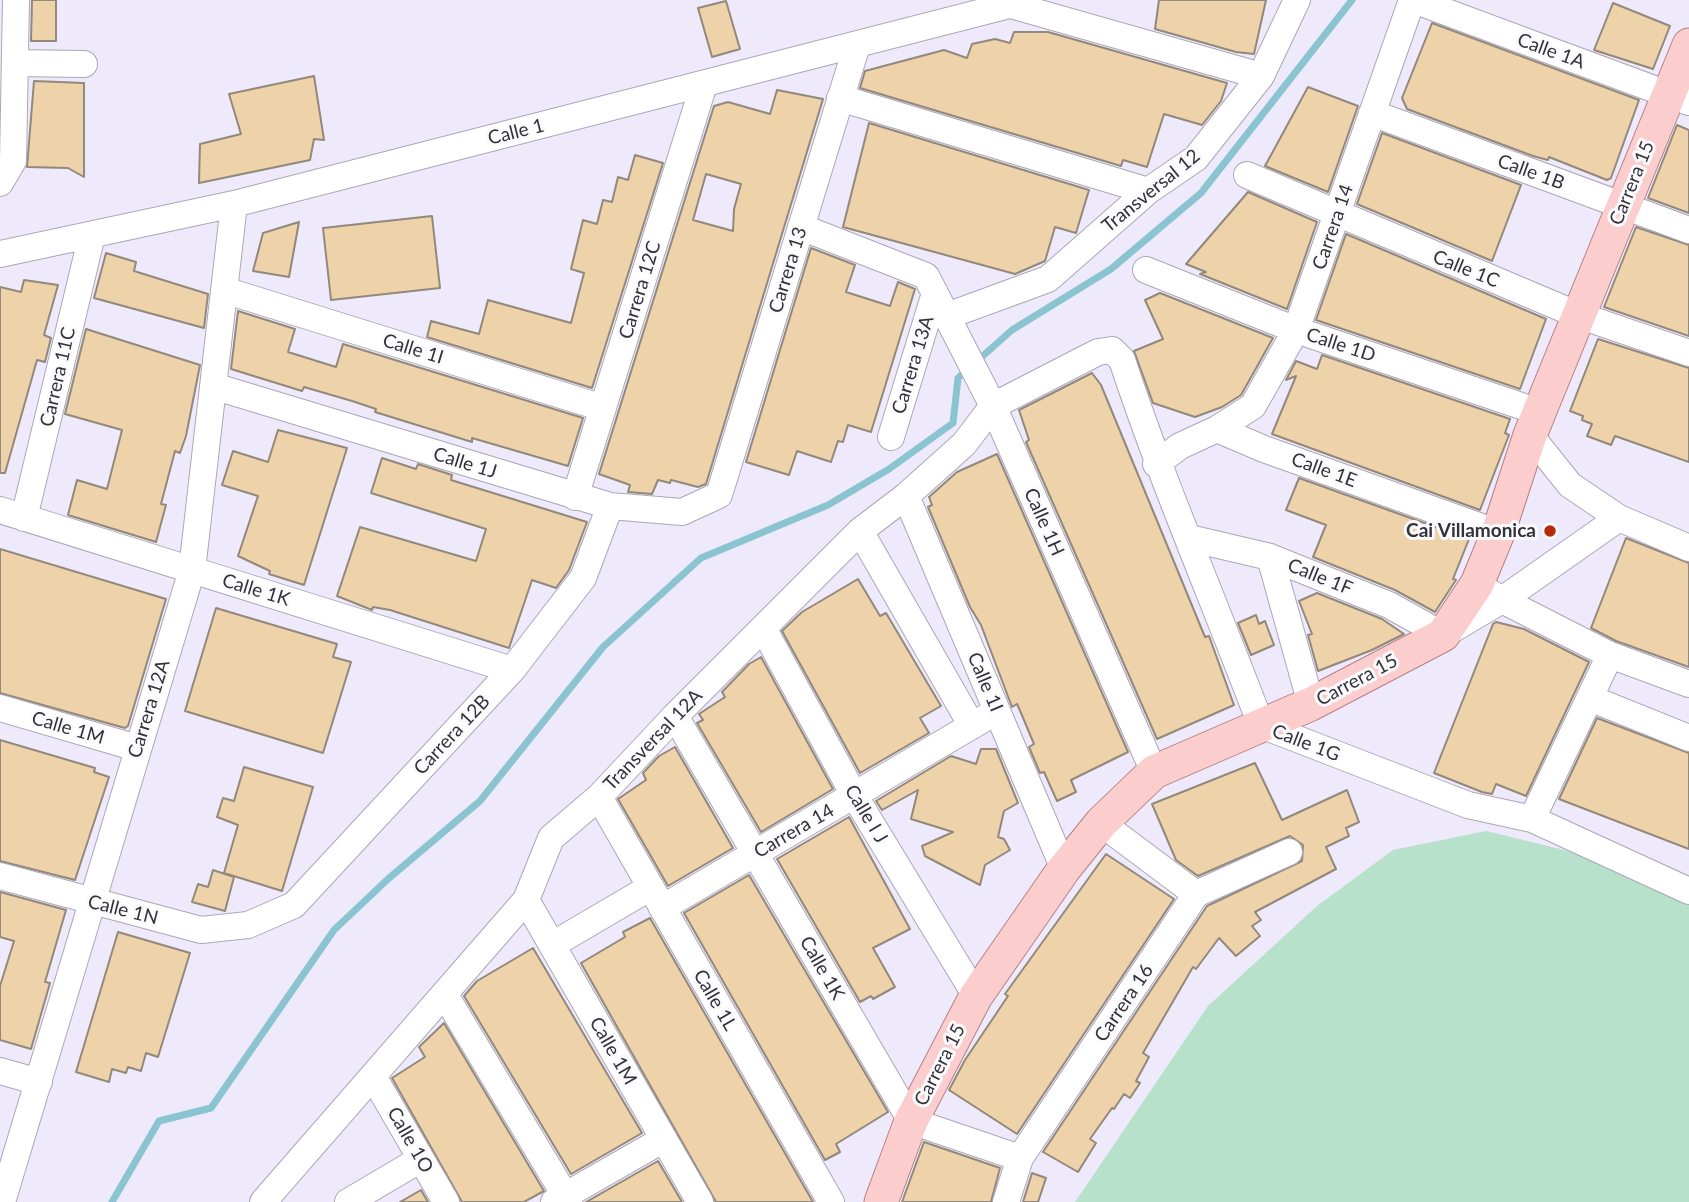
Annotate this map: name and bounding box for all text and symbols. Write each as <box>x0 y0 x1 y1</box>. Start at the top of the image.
street label: Calle 1A <box>1514 28 1588 74</box>
street label: Calle 1 <box>486 114 546 150</box>
street label: Carrera 15 <box>1605 138 1659 228</box>
street label: Transversal 12 <box>1097 145 1205 237</box>
street label: Calle 1B <box>1495 149 1567 195</box>
street label: Carrera 14 <box>1308 181 1358 273</box>
street label: Carrera 13 <box>764 224 812 316</box>
street label: Carrera 12C <box>614 238 666 342</box>
street label: Calle 1C <box>1429 245 1503 293</box>
street label: Carrera 13A <box>887 313 939 417</box>
street label: Calle 1D <box>1303 323 1379 367</box>
street label: Carrera 11C <box>35 325 81 429</box>
street label: Calle 1I <box>380 329 446 369</box>
street label: Calle 1J <box>431 443 499 483</box>
street label: Calle 1E <box>1288 448 1360 492</box>
street label: Calle 1H <box>1019 485 1069 559</box>
place label: Cai Villamonica <box>1406 520 1536 542</box>
marker: Cai Villamonica <box>1542 523 1558 539</box>
street label: Calle 1F <box>1284 554 1356 600</box>
street label: Calle 1K <box>219 569 293 611</box>
street label: Calle 1I <box>962 649 1008 715</box>
street label: Carrera 15 <box>1312 649 1402 711</box>
street label: Carrera 12A <box>123 657 175 761</box>
street label: Transversal 12A <box>599 684 707 796</box>
street label: Carrera 12B <box>409 690 495 780</box>
street label: Calle 1M <box>29 707 107 749</box>
street label: Calle 1G <box>1269 720 1343 766</box>
street label: Calle I J <box>840 781 892 847</box>
street label: Carrera 14 <box>750 799 838 863</box>
street label: Calle 1N <box>86 890 160 930</box>
street label: Calle 1K <box>795 932 849 1004</box>
street label: Carrera 16 <box>1090 960 1158 1046</box>
street label: Calle 1L <box>688 965 742 1035</box>
street label: Calle 1M <box>584 1013 642 1089</box>
street label: Carrera 15 <box>910 1020 970 1110</box>
street label: Calle 1O <box>382 1103 438 1177</box>

